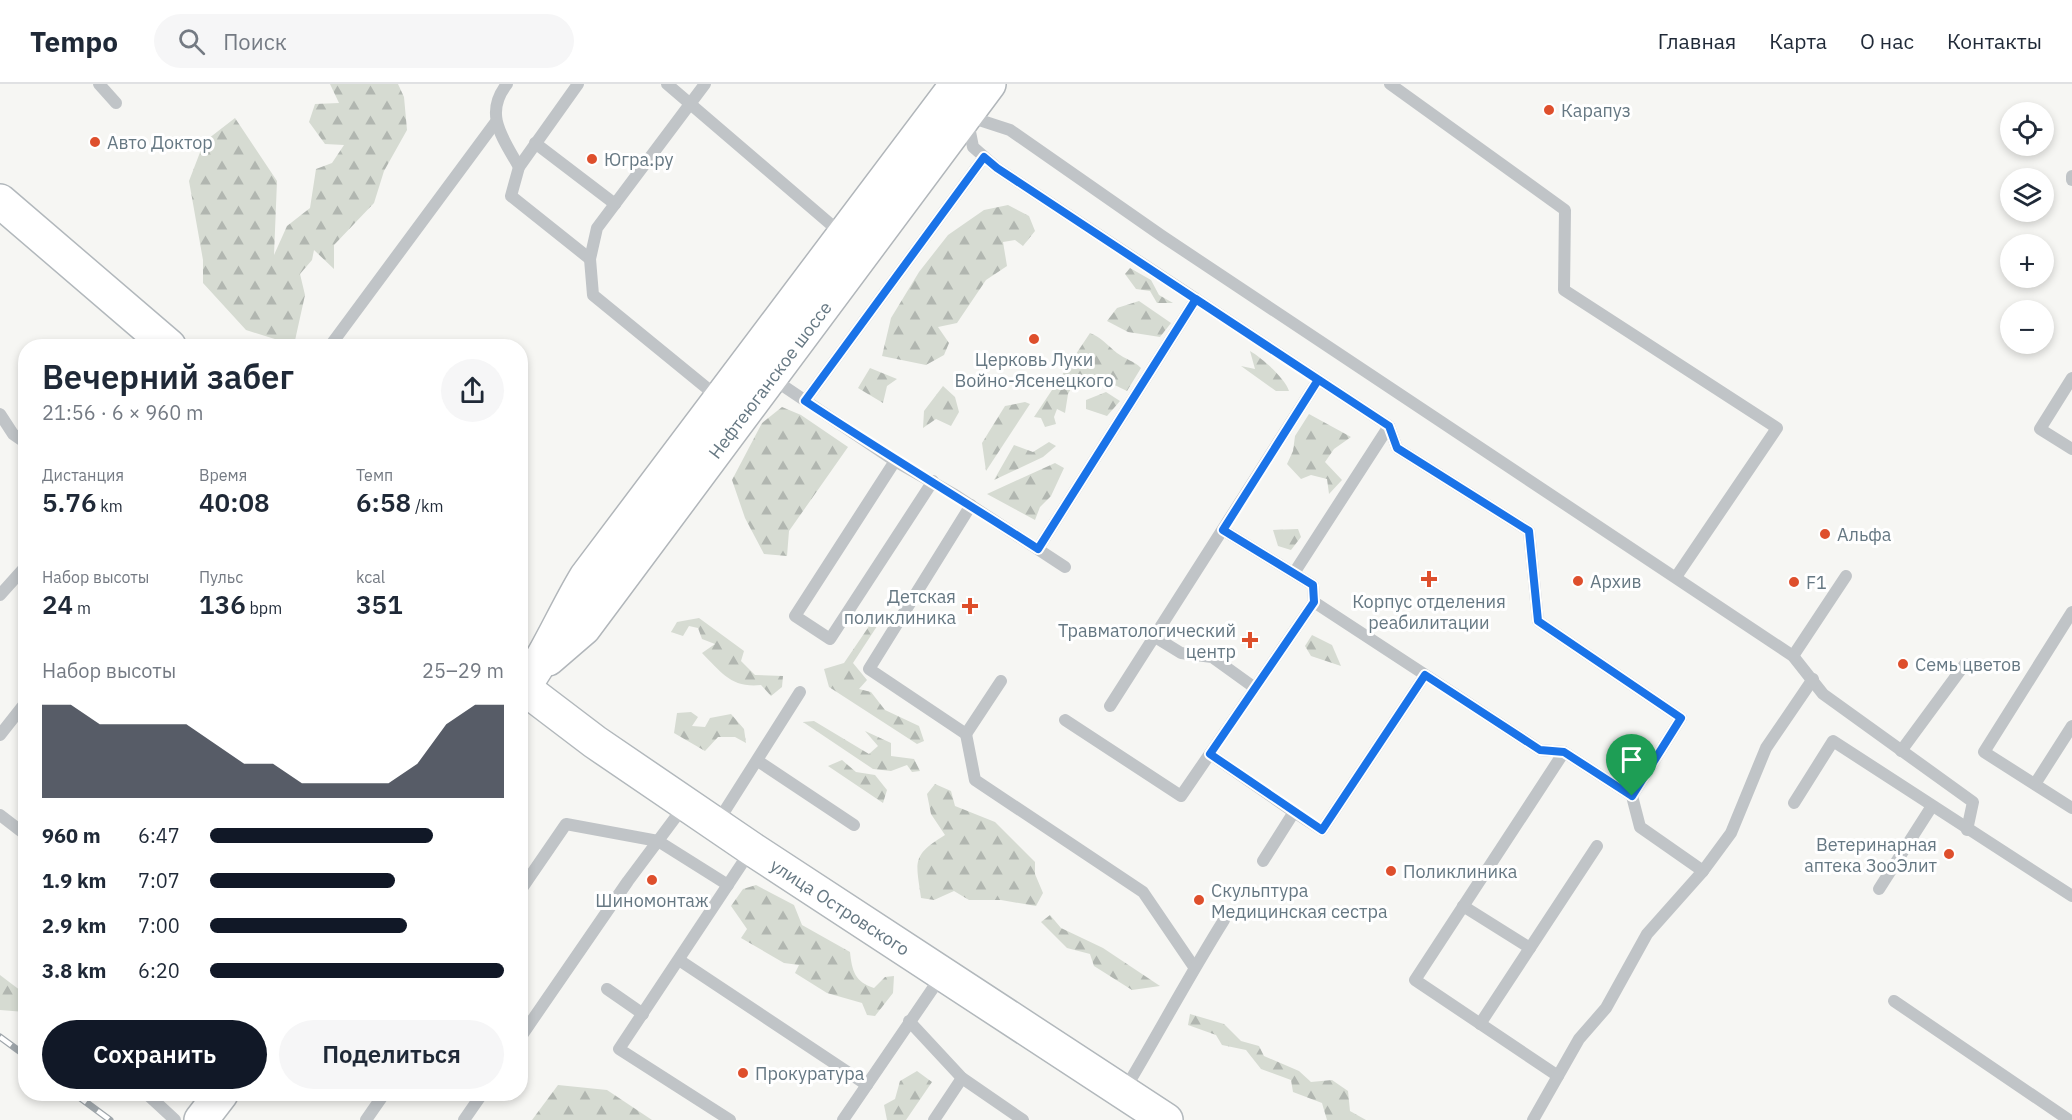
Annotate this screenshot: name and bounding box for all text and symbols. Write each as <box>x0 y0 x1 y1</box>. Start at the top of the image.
search box <box>154 14 574 68</box>
text: Tempo <box>30 23 118 60</box>
icon: search <box>175 25 208 58</box>
text: Поиск <box>223 27 287 56</box>
text: Главная <box>1658 27 1736 55</box>
text: Карта <box>1769 27 1827 55</box>
text: О нас <box>1860 27 1914 55</box>
text: Контакты <box>1947 27 2042 55</box>
place label: Карапуз <box>1561 99 1631 122</box>
map controls <box>2000 102 2054 354</box>
button: locate <box>2000 102 2054 156</box>
marker: Карапуз <box>1542 103 1556 117</box>
place label: Авто Доктор <box>107 131 213 154</box>
marker: Авто Доктор <box>88 135 102 149</box>
place label: Югра.ру <box>604 148 674 171</box>
marker: Югра.ру <box>585 152 599 166</box>
button: layers <box>2000 168 2054 222</box>
button: + <box>2000 234 2054 288</box>
street label: Нефтеюганское шоссе <box>703 297 837 463</box>
button: − <box>2000 300 2054 354</box>
marker: Церковь Луки Войно-Ясенецкого <box>1027 332 1041 346</box>
place label: Церковь Луки Войно-Ясенецкого <box>955 348 1113 392</box>
text: Вечерний забег <box>42 355 294 398</box>
button: share <box>441 359 504 422</box>
text: 21:56 · 6 × 960 m <box>42 399 203 426</box>
text: Дистанция <box>42 465 124 485</box>
text: Время <box>199 465 247 485</box>
text: Темп <box>356 465 393 485</box>
text: 5.76 <box>42 485 97 519</box>
text: 40:08 <box>199 485 270 519</box>
text: 6:58 <box>356 485 411 519</box>
text: km <box>97 496 123 516</box>
text: /km <box>411 496 443 516</box>
place label: Альфа <box>1837 523 1892 546</box>
marker: Альфа <box>1818 527 1832 541</box>
text: Набор высоты <box>42 567 149 587</box>
text: Пульс <box>199 567 243 587</box>
text: kcal <box>356 567 385 587</box>
marker: Корпус отделения реабилитации <box>1420 570 1438 588</box>
place label: Архив <box>1590 570 1642 593</box>
place label: F1 <box>1806 571 1827 594</box>
marker: Архив <box>1571 574 1585 588</box>
marker: F1 <box>1787 575 1801 589</box>
place label: Детская поликлиника <box>844 585 956 629</box>
text: 24 <box>42 587 73 621</box>
text: 136 <box>199 587 246 621</box>
text: 351 <box>356 587 403 621</box>
place label: Корпус отделения реабилитации <box>1352 590 1506 634</box>
marker: Детская поликлиника <box>961 597 979 615</box>
text: m <box>73 598 91 618</box>
text: bpm <box>246 598 282 618</box>
place label: Травматологический центр <box>1058 619 1236 663</box>
marker: Травматологический центр <box>1241 631 1259 649</box>
place label: Семь цветов <box>1915 653 2021 676</box>
text: Набор высоты <box>42 657 176 684</box>
text: 25–29 m <box>422 657 504 684</box>
marker: Семь цветов <box>1896 657 1910 671</box>
pin <box>1606 734 1657 796</box>
icon: arrive <box>1615 743 1648 776</box>
text: 960 m <box>42 822 101 849</box>
text: 6:47 <box>138 822 180 849</box>
place label: Ветеринарная аптека ЗооЭлит <box>1804 833 1937 877</box>
marker: Ветеринарная аптека ЗооЭлит <box>1942 847 1956 861</box>
street label: улица Островского <box>766 853 914 961</box>
place label: Поликлиника <box>1403 860 1518 883</box>
marker: Поликлиника <box>1384 864 1398 878</box>
text: 1.9 km <box>42 867 106 894</box>
text: 7:07 <box>138 867 180 894</box>
marker: Шиномонтаж <box>645 873 659 887</box>
place label: Скульптура Медицинская сестра <box>1211 879 1388 923</box>
place label: Шиномонтаж <box>595 889 709 912</box>
marker: Скульптура Медицинская сестра <box>1192 893 1206 907</box>
text: 2.9 km <box>42 912 106 939</box>
text: 7:00 <box>138 912 180 939</box>
text: 3.8 km <box>42 957 106 984</box>
text: 6:20 <box>138 957 180 984</box>
button: Сохранить <box>42 1020 267 1089</box>
button: Поделиться <box>279 1020 504 1089</box>
place label: Прокуратура <box>755 1062 865 1085</box>
marker: Прокуратура <box>736 1066 750 1080</box>

